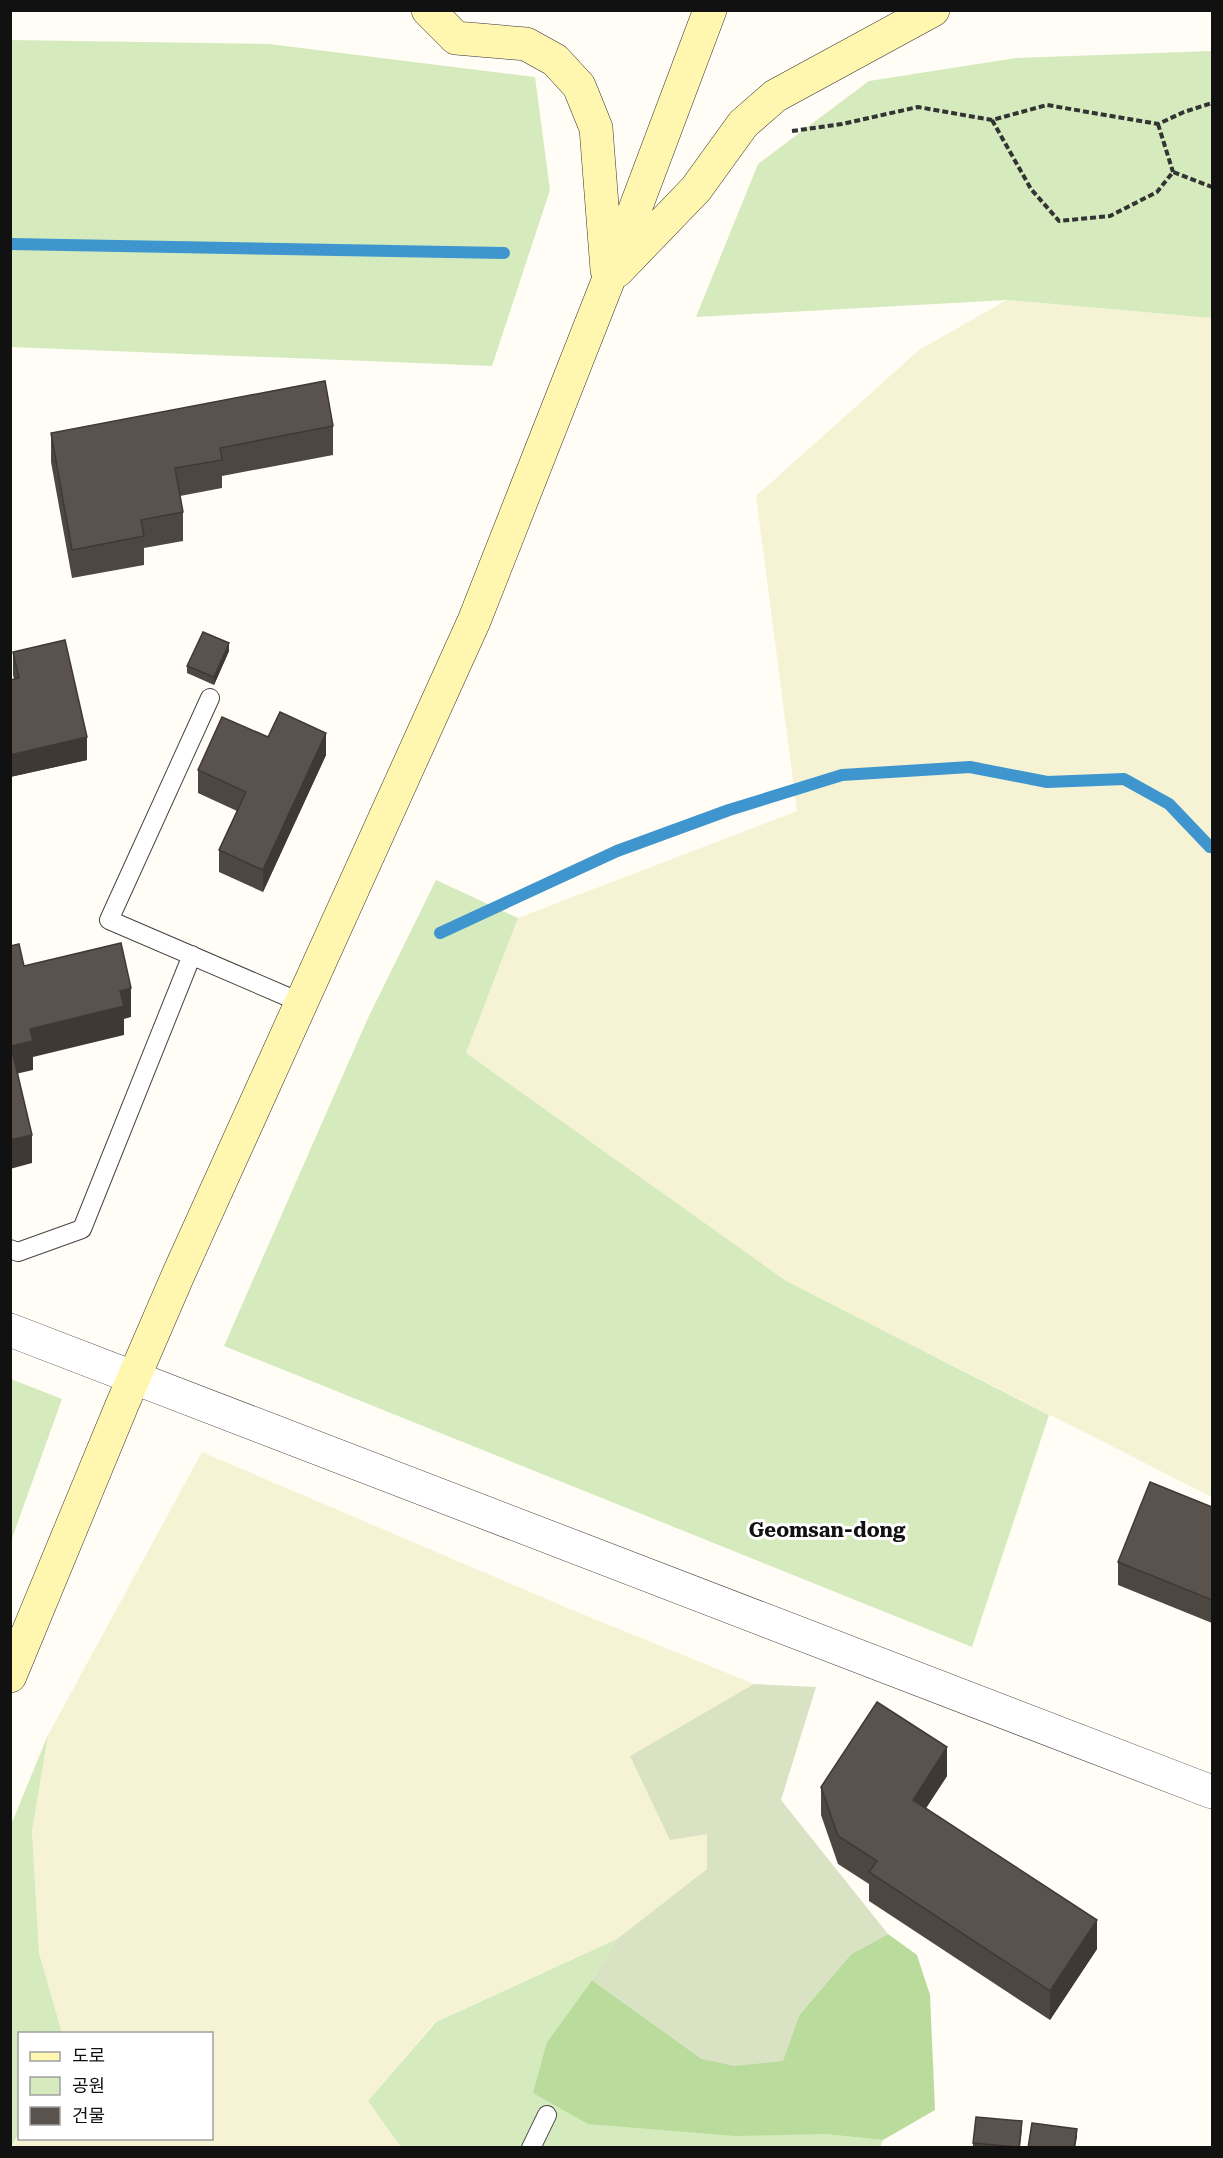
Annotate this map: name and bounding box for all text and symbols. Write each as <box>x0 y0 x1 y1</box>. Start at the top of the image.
district label: Geomsan-dong <box>749 1518 906 1542</box>
legend <box>18 2032 213 2140</box>
text: 도로 <box>72 2045 105 2066</box>
text: 공원 <box>72 2075 105 2096</box>
text: 건물 <box>72 2105 105 2126</box>

